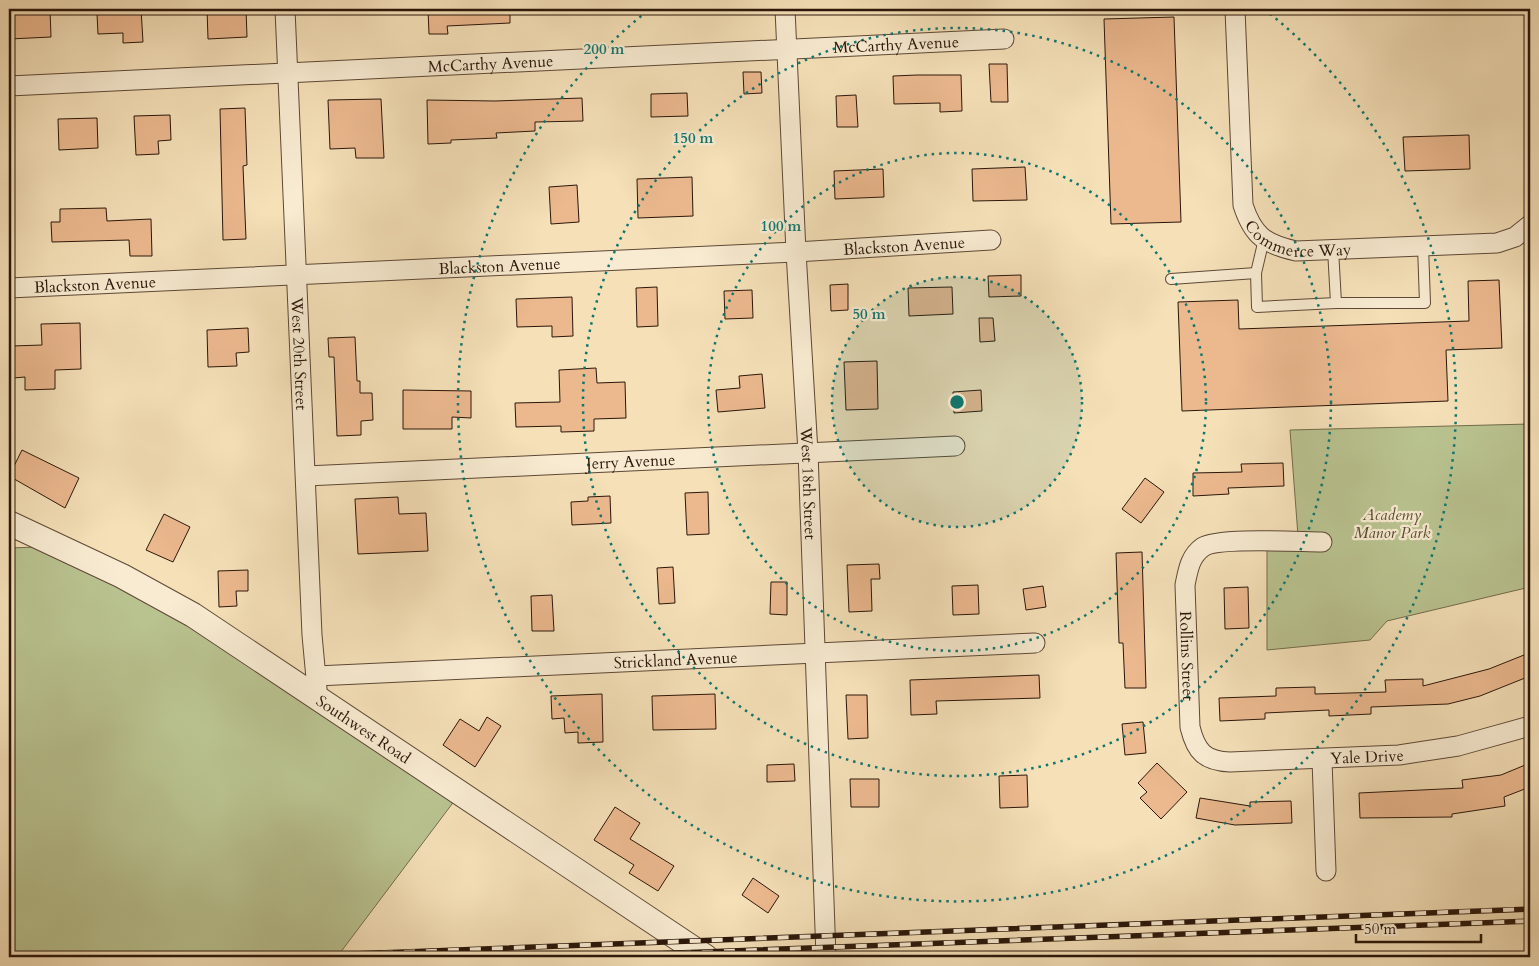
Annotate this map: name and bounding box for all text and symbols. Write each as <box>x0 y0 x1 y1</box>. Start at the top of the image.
street label: McCarthy Avenue <box>833 31 959 59</box>
text: 200 m <box>584 39 625 59</box>
street label: McCarthy Avenue <box>427 50 554 78</box>
text: 150 m <box>673 128 714 148</box>
text: 100 m <box>761 216 802 236</box>
street label: Commerce Way <box>1239 216 1352 263</box>
street label: Blackston Avenue <box>842 232 966 261</box>
street label: Blackston Avenue <box>438 253 561 280</box>
street label: Blackston Avenue <box>33 271 156 299</box>
street label: West 20th Street <box>285 296 312 411</box>
text: 50 m <box>852 304 886 324</box>
centre of rings <box>948 393 966 411</box>
street label: West 18th Street <box>794 425 821 540</box>
street label: Jerry Avenue <box>584 449 676 475</box>
park label: Academy Manor Park <box>1354 504 1430 544</box>
street label: Rollins Street <box>1174 611 1199 701</box>
street label: Strickland Avenue <box>613 647 738 674</box>
street label: Southwest Road <box>312 690 415 769</box>
street label: Yale Drive <box>1330 744 1405 770</box>
scale bar <box>1356 911 1482 943</box>
text: 50 m <box>1364 919 1396 939</box>

